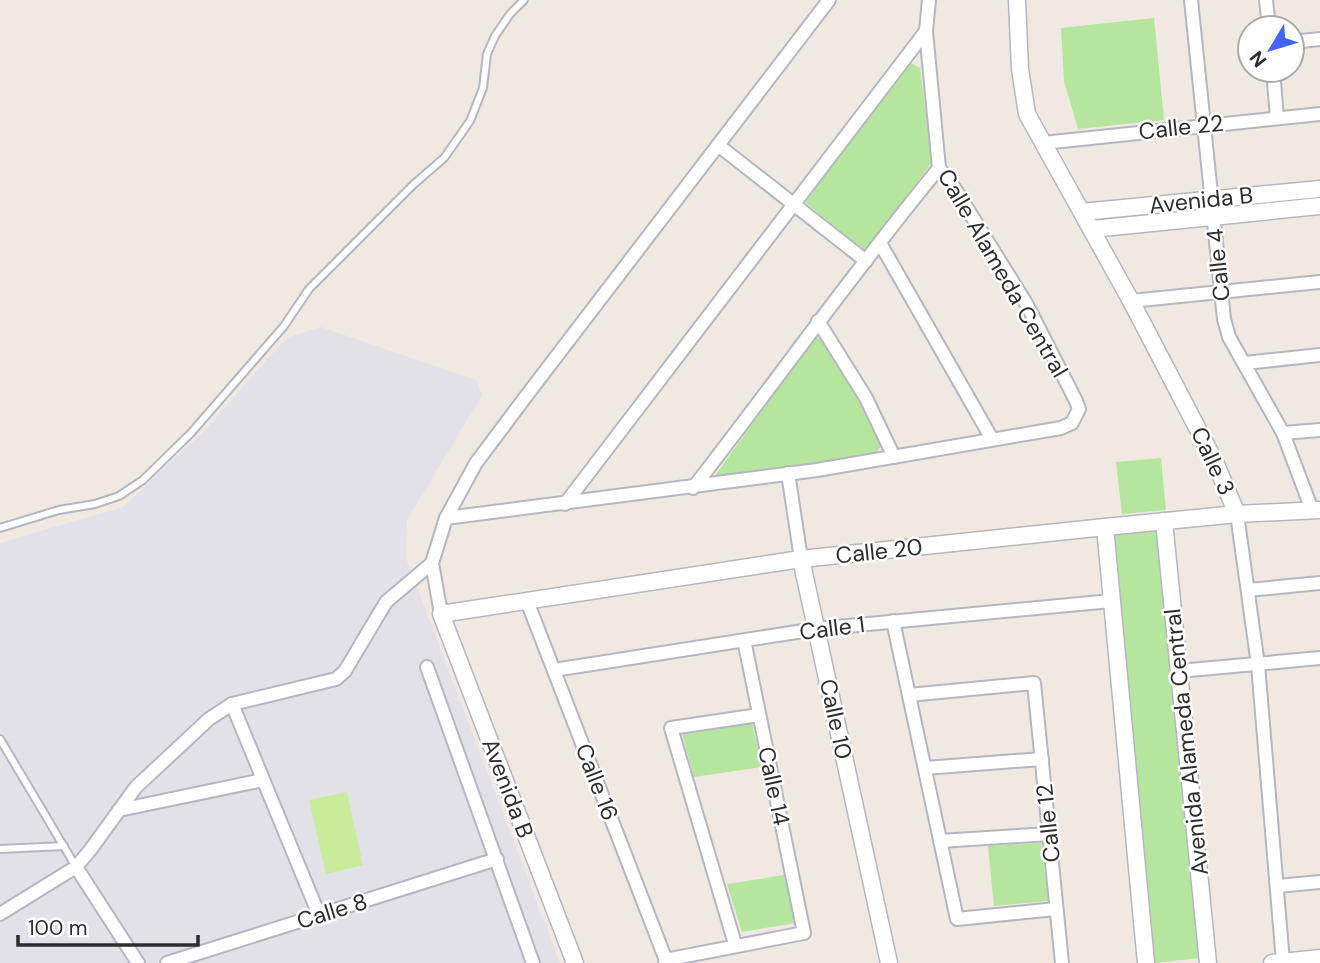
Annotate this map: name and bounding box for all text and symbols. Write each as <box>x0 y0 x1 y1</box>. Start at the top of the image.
north arrow <box>1236 14 1306 84</box>
text: N <box>1244 46 1272 72</box>
street label: Calle 22 <box>1137 108 1225 146</box>
street label: Calle Alameda Central <box>931 163 1075 383</box>
street label: Avenida B <box>1148 180 1254 220</box>
street label: Calle 4 <box>1199 227 1237 303</box>
street label: Calle 3 <box>1184 422 1242 500</box>
street label: Calle 20 <box>834 532 924 570</box>
street label: Avenida Alameda Central <box>1157 607 1215 877</box>
street label: Calle 1 <box>798 609 866 647</box>
street label: Calle 10 <box>813 676 859 762</box>
street label: Avenida B <box>475 734 541 842</box>
street label: Calle 16 <box>569 739 625 825</box>
street label: Calle 14 <box>751 744 797 828</box>
street label: Calle 12 <box>1029 782 1067 864</box>
street label: Calle 8 <box>293 886 371 936</box>
scale bar <box>18 904 198 948</box>
text: 100 m <box>28 914 88 942</box>

